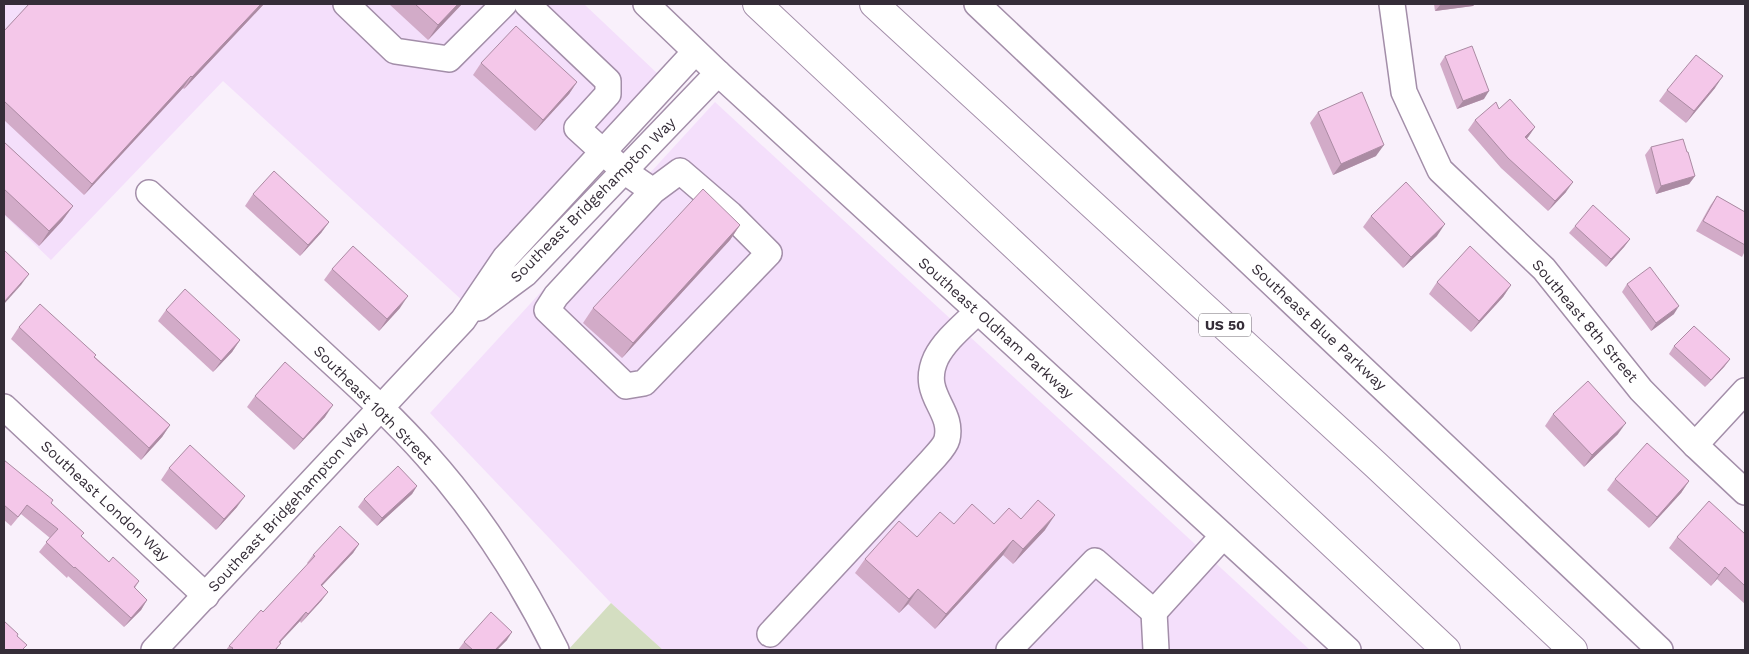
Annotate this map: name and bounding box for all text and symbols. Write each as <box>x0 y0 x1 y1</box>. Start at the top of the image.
street label: Southeast Bridgehampton Way <box>507 114 679 286</box>
street label: Southeast Oldham Parkway <box>915 253 1078 403</box>
street label: Southeast 8th Street <box>1528 256 1642 387</box>
street label: Southeast Blue Parkway <box>1248 260 1390 394</box>
road number: US 50 <box>1199 314 1251 336</box>
street label: Southeast 10th Street <box>310 342 437 469</box>
street label: Southeast Bridgehampton Way <box>204 418 372 596</box>
street label: Southeast London Way <box>37 437 173 565</box>

